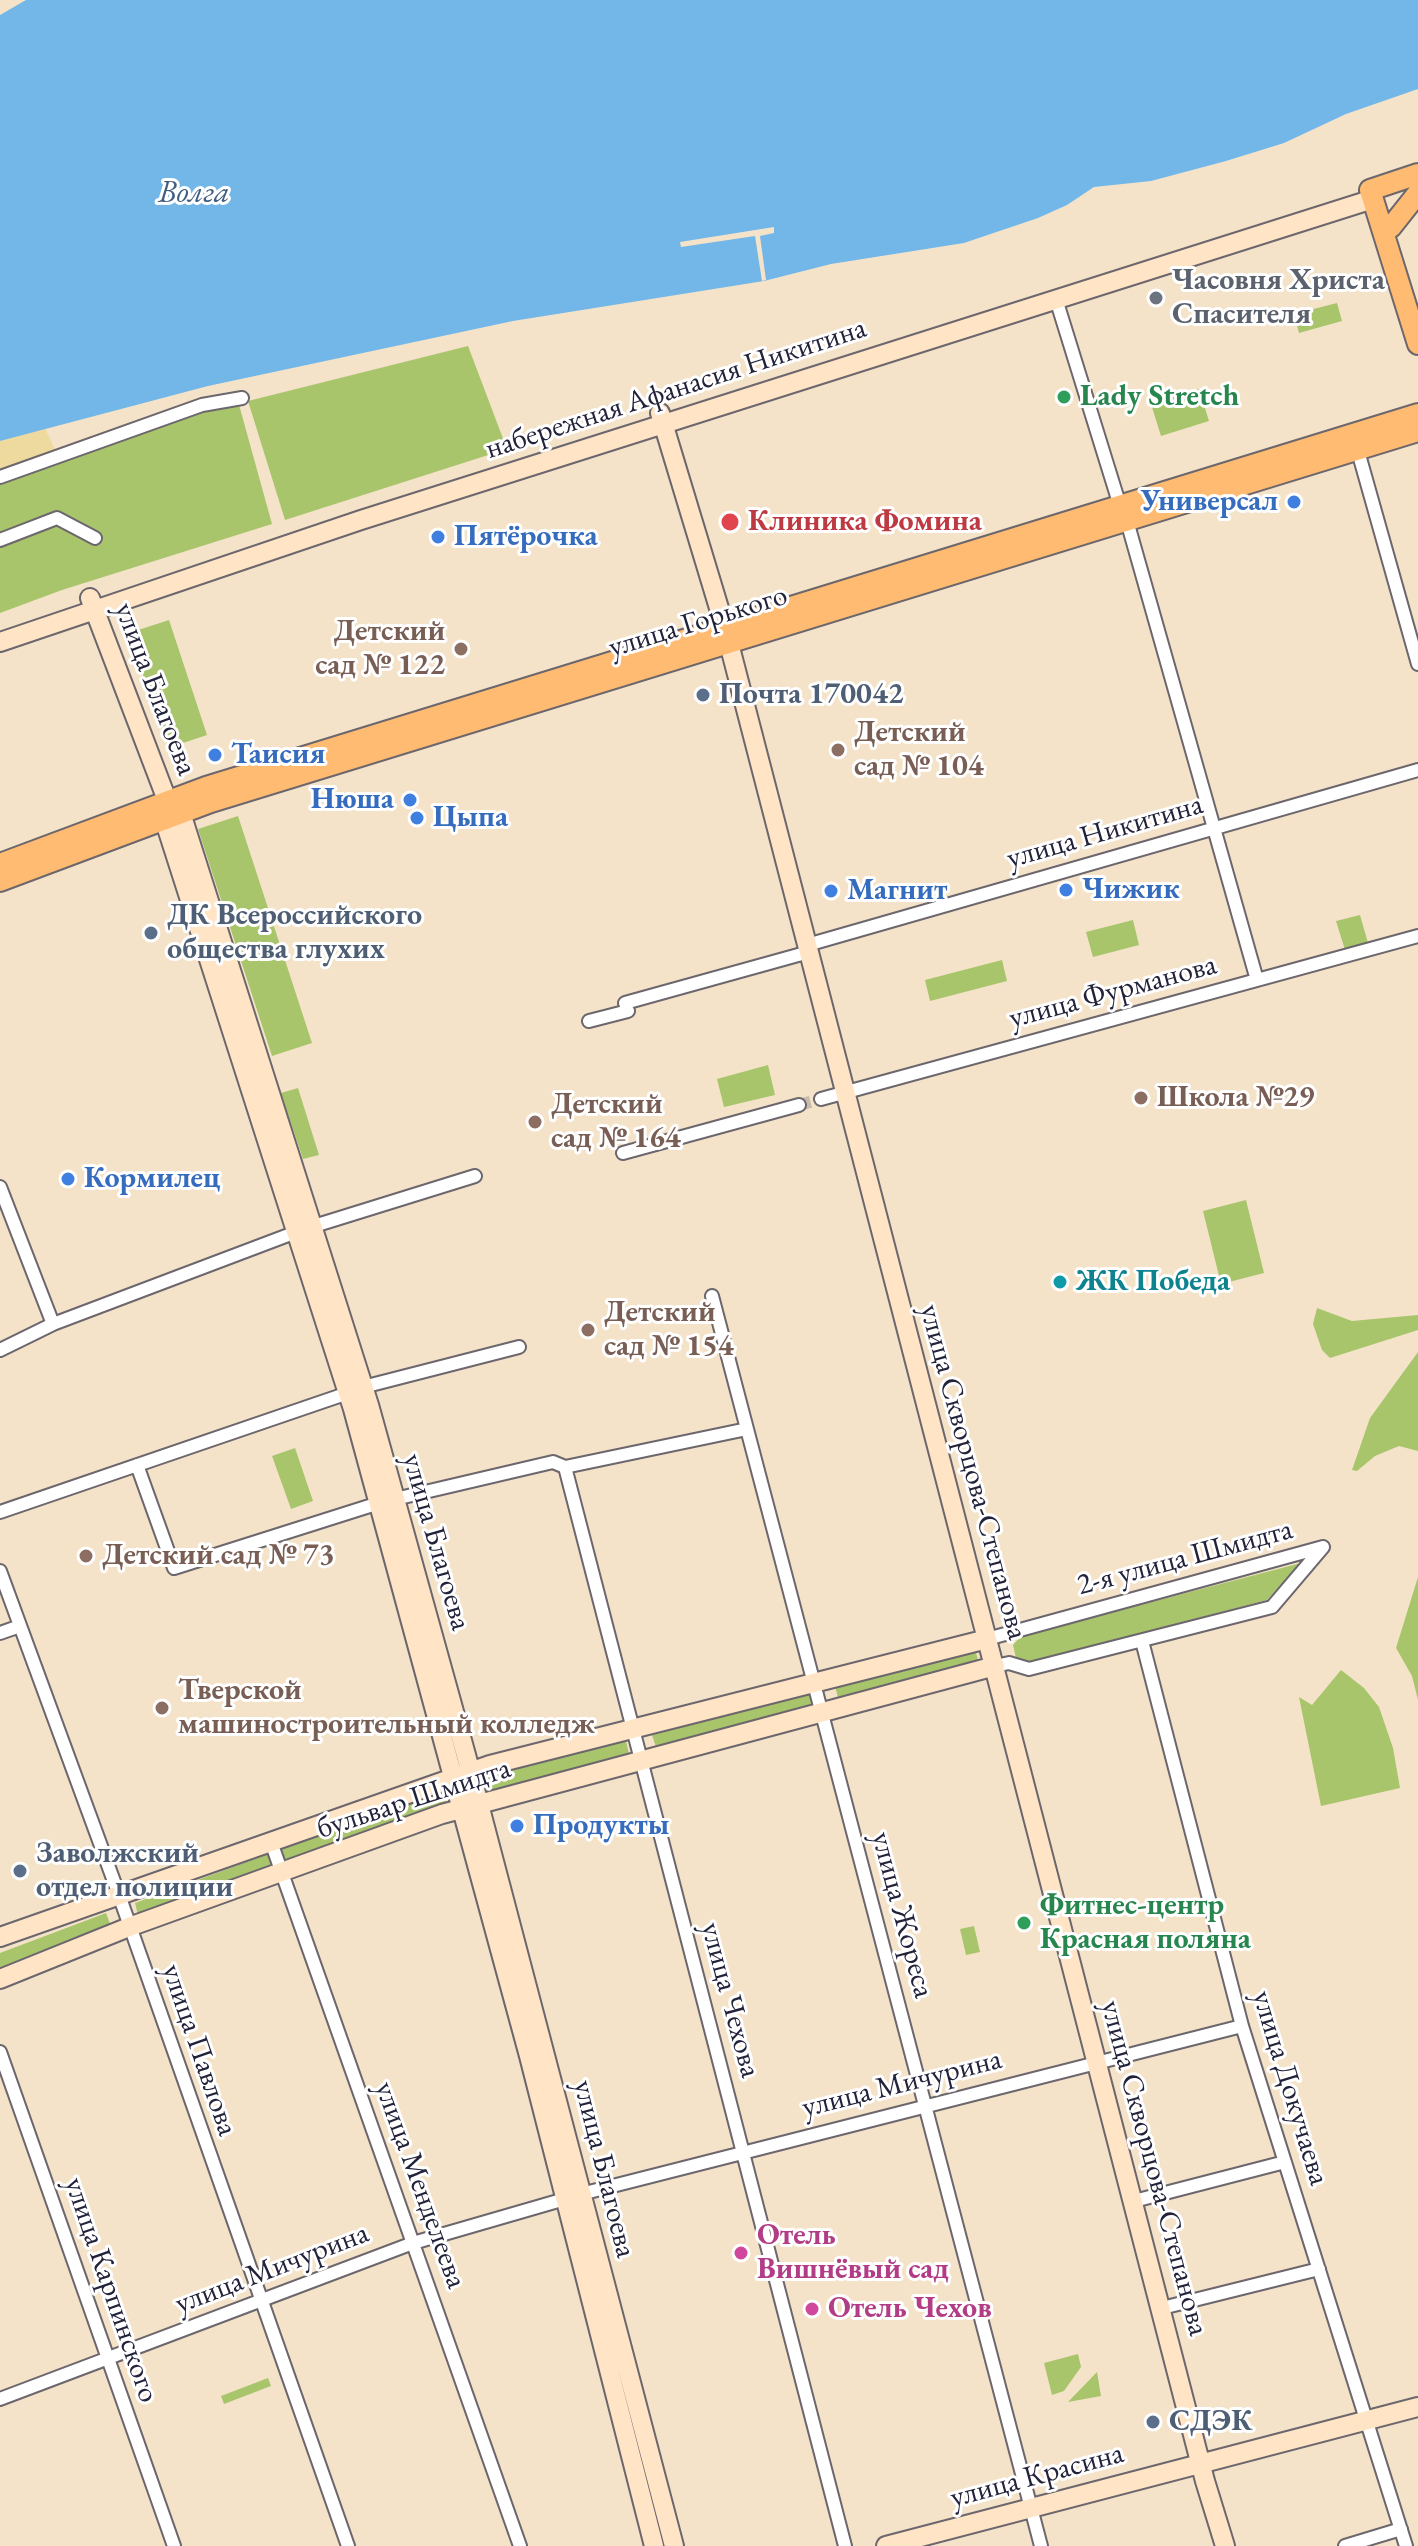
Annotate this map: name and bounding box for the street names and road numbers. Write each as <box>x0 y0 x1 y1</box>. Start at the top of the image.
street label: набережная Афанасия Никитина <box>481 310 871 468</box>
street label: улица Горького <box>604 578 792 666</box>
street label: улица Благоева <box>106 598 204 780</box>
street label: улица Никитина <box>1003 787 1207 877</box>
street label: улица Фурманова <box>1005 947 1221 1037</box>
street label: улица Скворцова-Степанова <box>911 1300 1035 1644</box>
street label: улица Благоева <box>394 1450 478 1634</box>
street label: 2-я улица Шмидта <box>1073 1512 1297 1604</box>
street label: бульвар Шмидта <box>313 1751 515 1847</box>
street label: улица Жореса <box>863 1828 941 2002</box>
street label: улица Чехова <box>692 1918 768 2082</box>
street label: улица Павлова <box>153 1959 245 2141</box>
street label: улица Докучаева <box>1243 1986 1337 2190</box>
street label: улица Скворцова-Степанова <box>1092 1996 1216 2340</box>
street label: улица Мичурина <box>798 2042 1006 2126</box>
street label: улица Благоева <box>565 2076 643 2262</box>
street label: улица Менделеева <box>366 2077 474 2293</box>
street label: улица Карпинского <box>56 2173 166 2407</box>
street label: улица Мичурина <box>170 2216 374 2322</box>
street label: улица Красина <box>946 2436 1128 2516</box>

